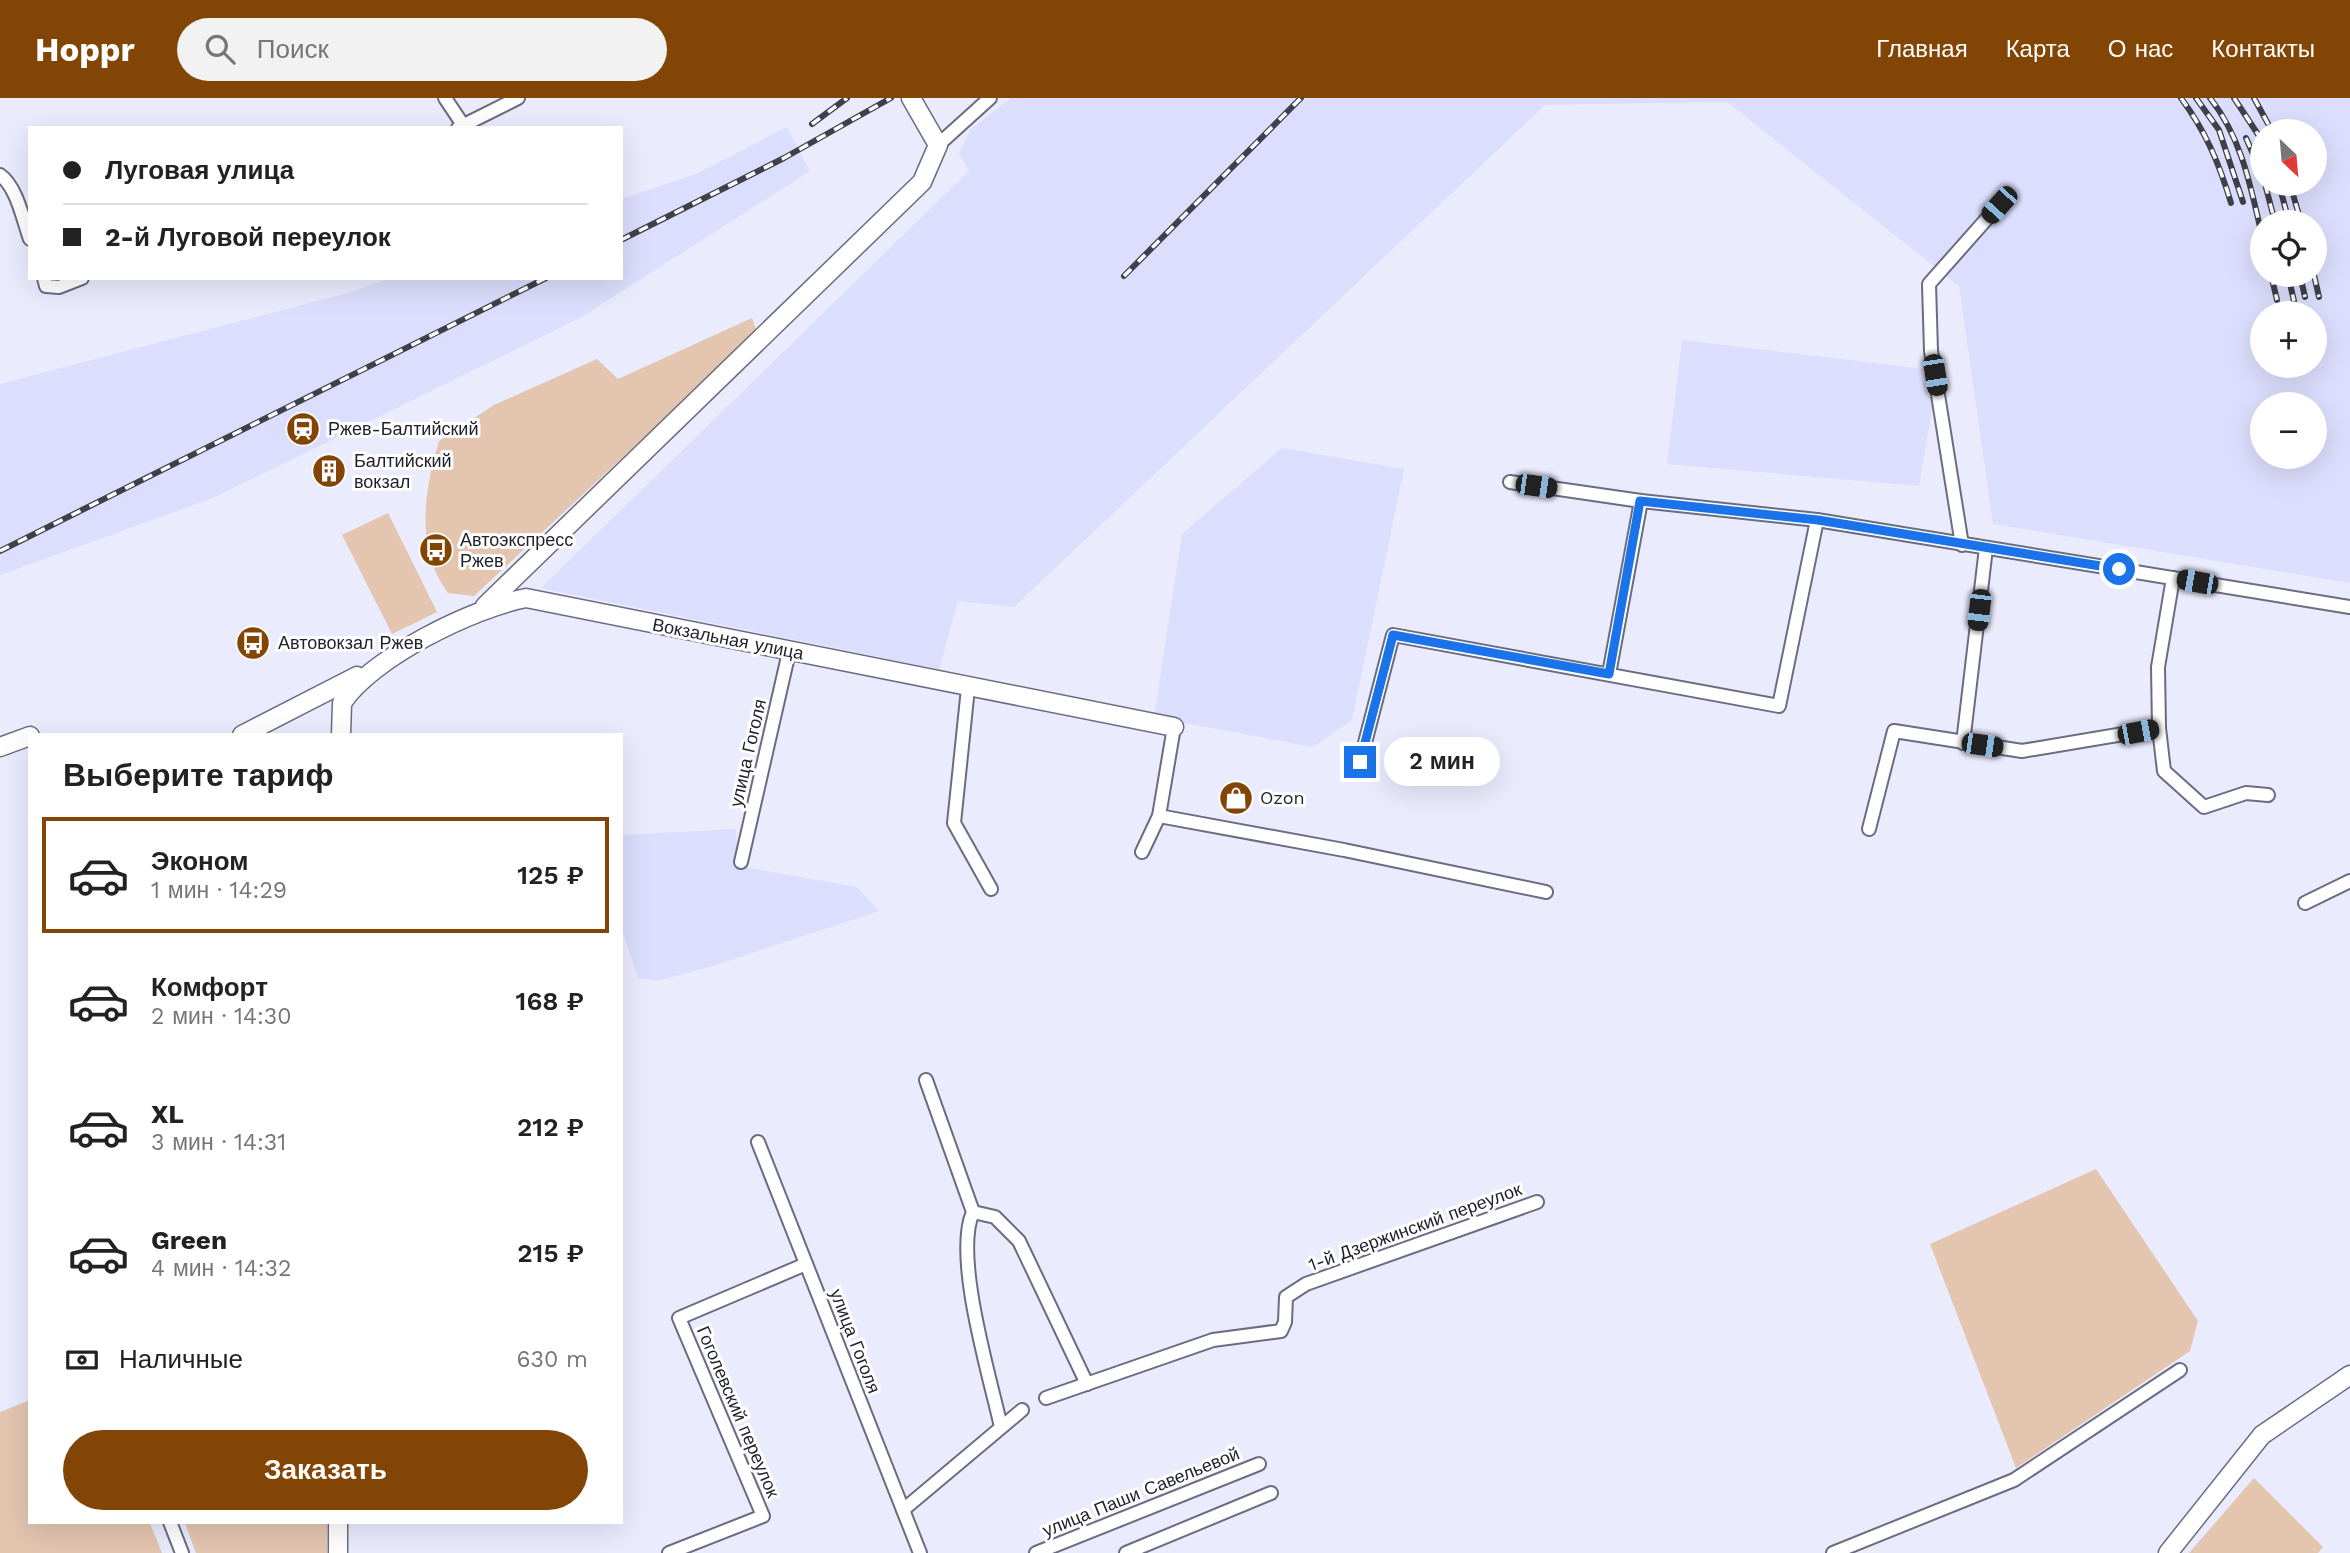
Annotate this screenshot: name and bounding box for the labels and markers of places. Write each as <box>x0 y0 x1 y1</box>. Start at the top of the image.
station icon: Ржев-Балтийский <box>284 410 322 448</box>
place label: Ржев-Балтийский <box>328 418 478 439</box>
place label: Балтийский вокзал <box>354 450 452 492</box>
building icon: Балтийский вокзал <box>310 452 348 490</box>
place label: Автоэкспресс Ржев <box>460 529 573 571</box>
bus stop icon: Автоэкспресс Ржев <box>417 531 455 569</box>
bus stop icon: Автовокзал Ржев <box>234 624 272 662</box>
place label: Автовокзал Ржев <box>278 632 423 653</box>
shop icon: Ozon <box>1217 779 1255 817</box>
place label: Ozon <box>1260 787 1305 808</box>

